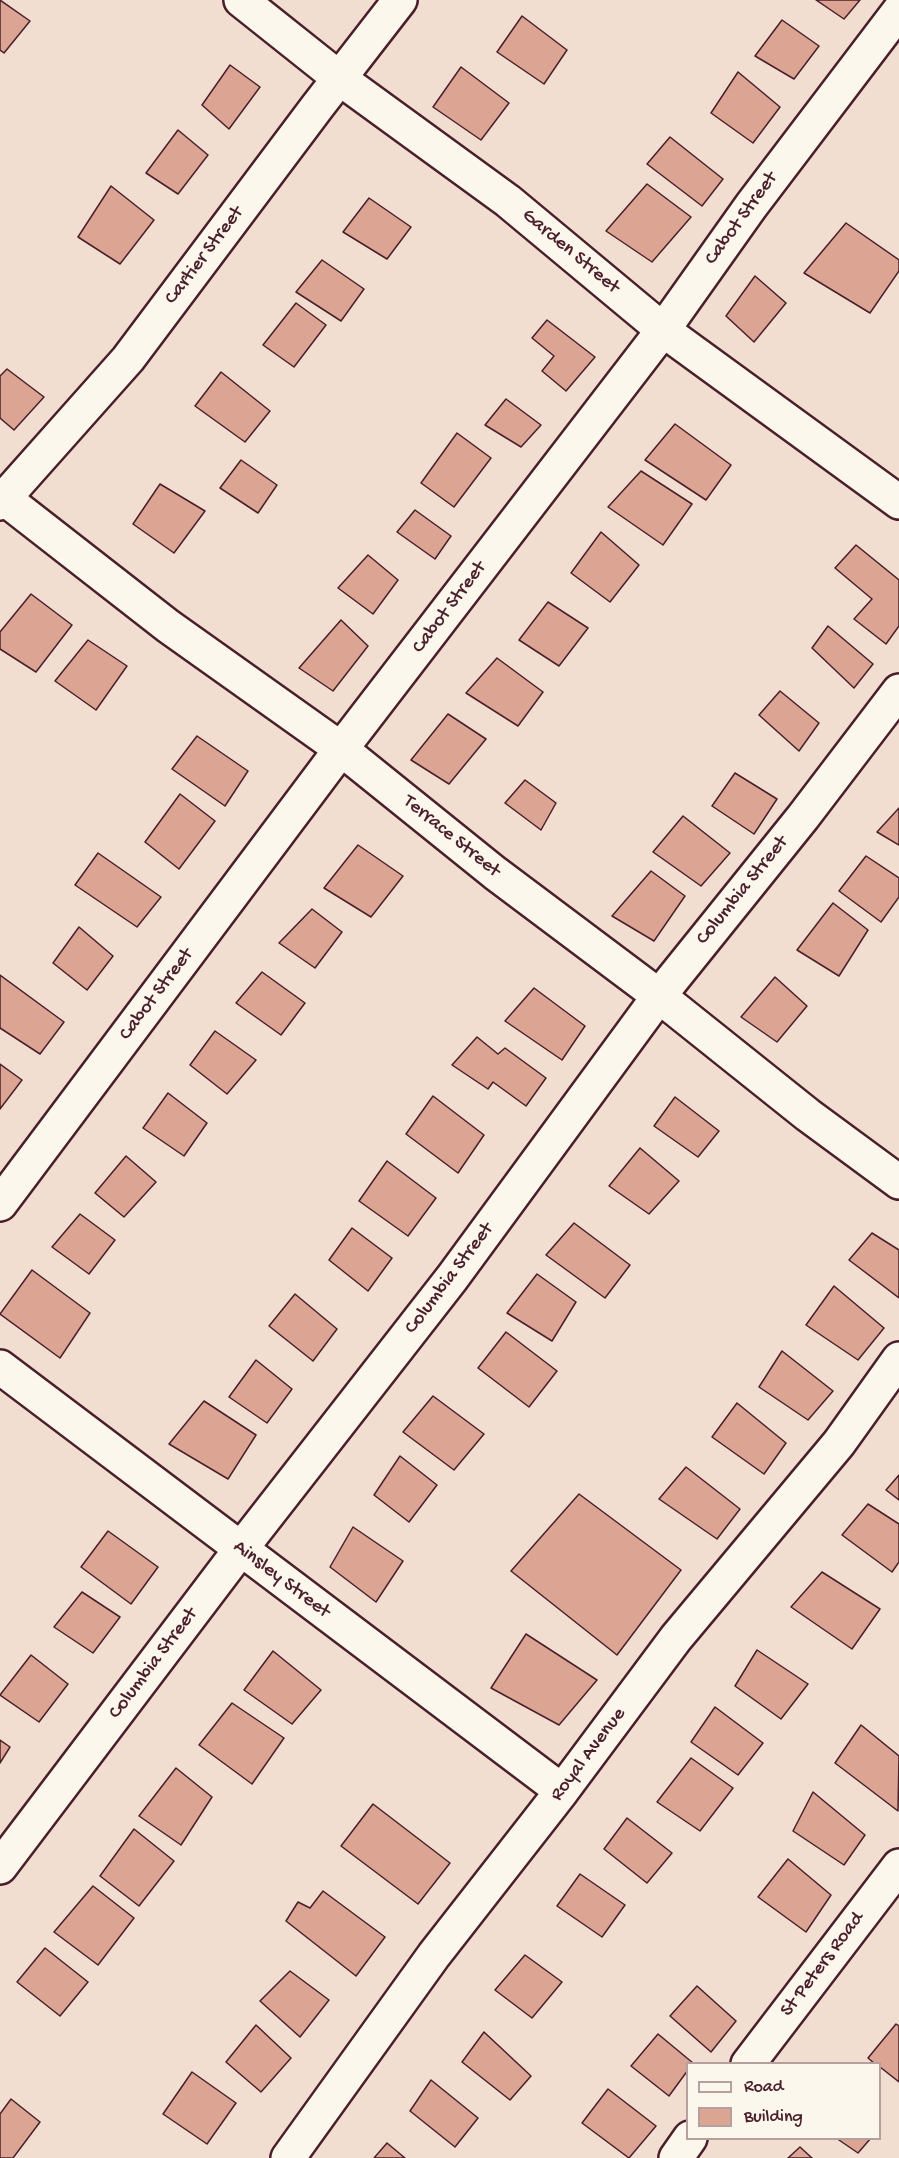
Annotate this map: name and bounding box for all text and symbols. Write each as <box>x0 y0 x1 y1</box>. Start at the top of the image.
street label: Cabot Street <box>700 168 784 270</box>
street label: Cartier Street <box>160 202 250 310</box>
street label: Garden Street <box>516 204 624 300</box>
street label: Cabot Street <box>408 557 492 659</box>
street label: Terrace Street <box>397 790 505 884</box>
street label: Columbia Street <box>692 832 794 950</box>
street label: Cabot Street <box>115 944 199 1046</box>
street label: Columbia Street <box>400 1219 500 1339</box>
street label: Ainsley Street <box>228 1536 334 1624</box>
street label: Columbia Street <box>104 1604 204 1724</box>
street label: Royal Avenue <box>546 1703 632 1807</box>
street label: St Peters Road <box>776 1908 870 2022</box>
legend <box>686 2062 881 2140</box>
text: Road <box>744 2077 783 2098</box>
text: Building <box>744 2107 803 2128</box>

